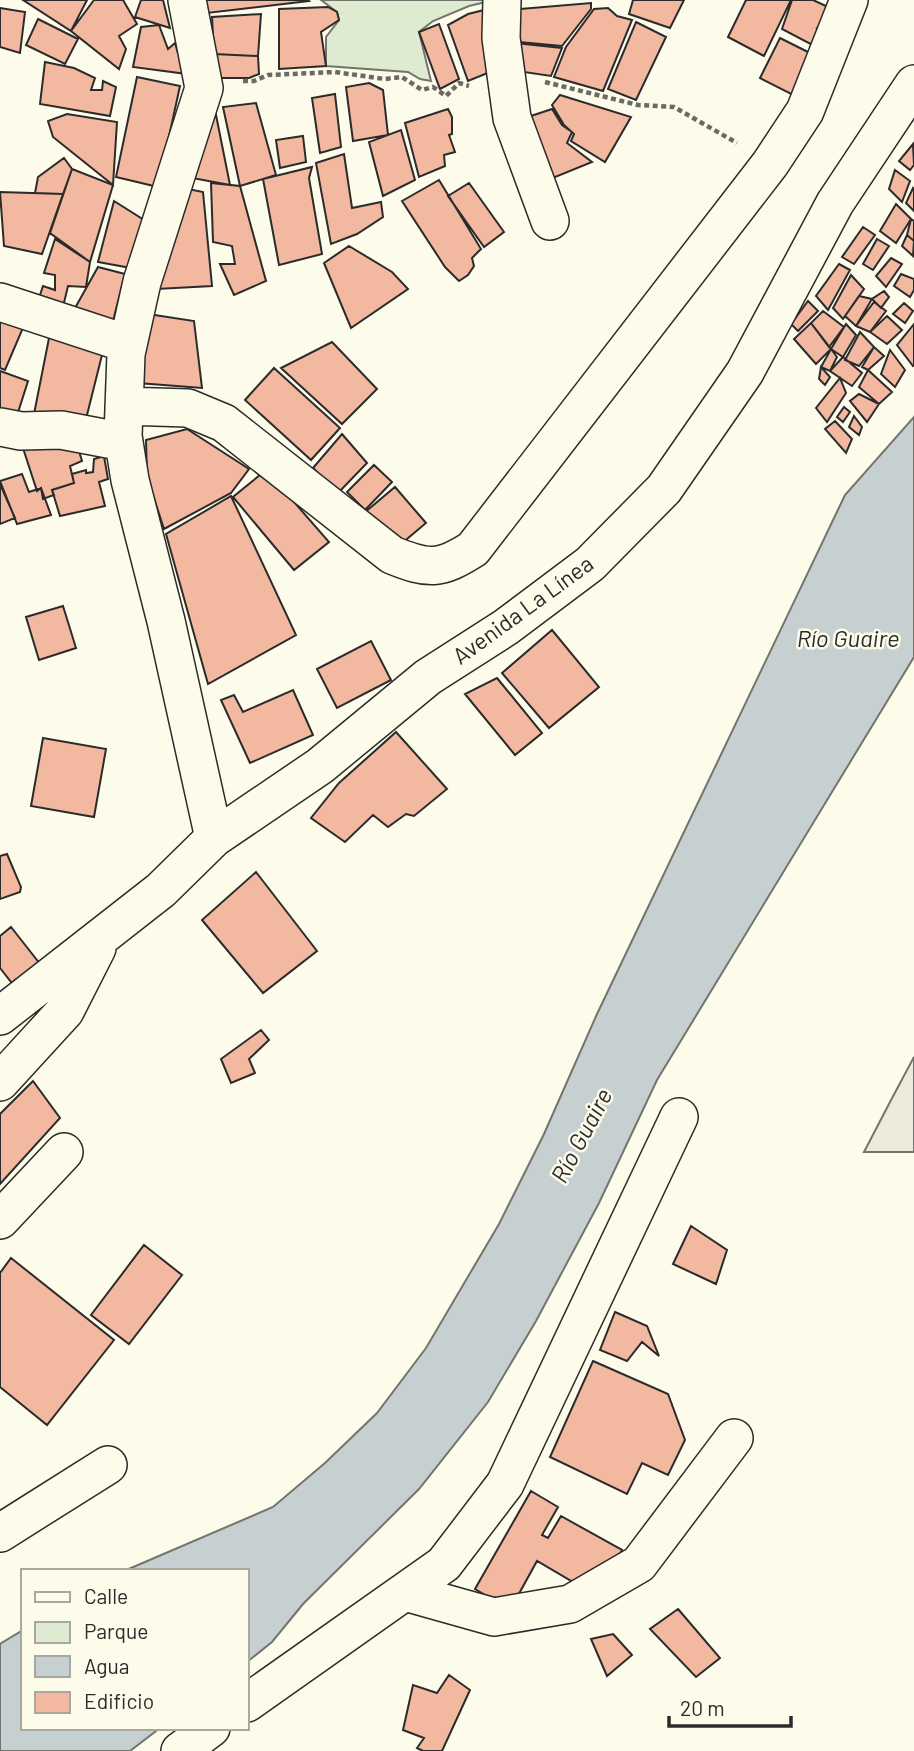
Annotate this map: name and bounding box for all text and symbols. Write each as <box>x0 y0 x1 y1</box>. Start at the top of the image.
street label: Avenida La Línea <box>447 549 598 670</box>
water label: Río Guaire <box>797 623 899 652</box>
water label: Río Guaire <box>544 1083 618 1187</box>
legend <box>21 1569 248 1730</box>
text: Calle <box>84 1583 128 1608</box>
text: Parque <box>84 1618 149 1643</box>
text: Agua <box>84 1653 130 1678</box>
scale bar <box>669 1684 792 1728</box>
text: Edificio <box>84 1688 154 1713</box>
text: 20 m <box>680 1695 725 1720</box>

